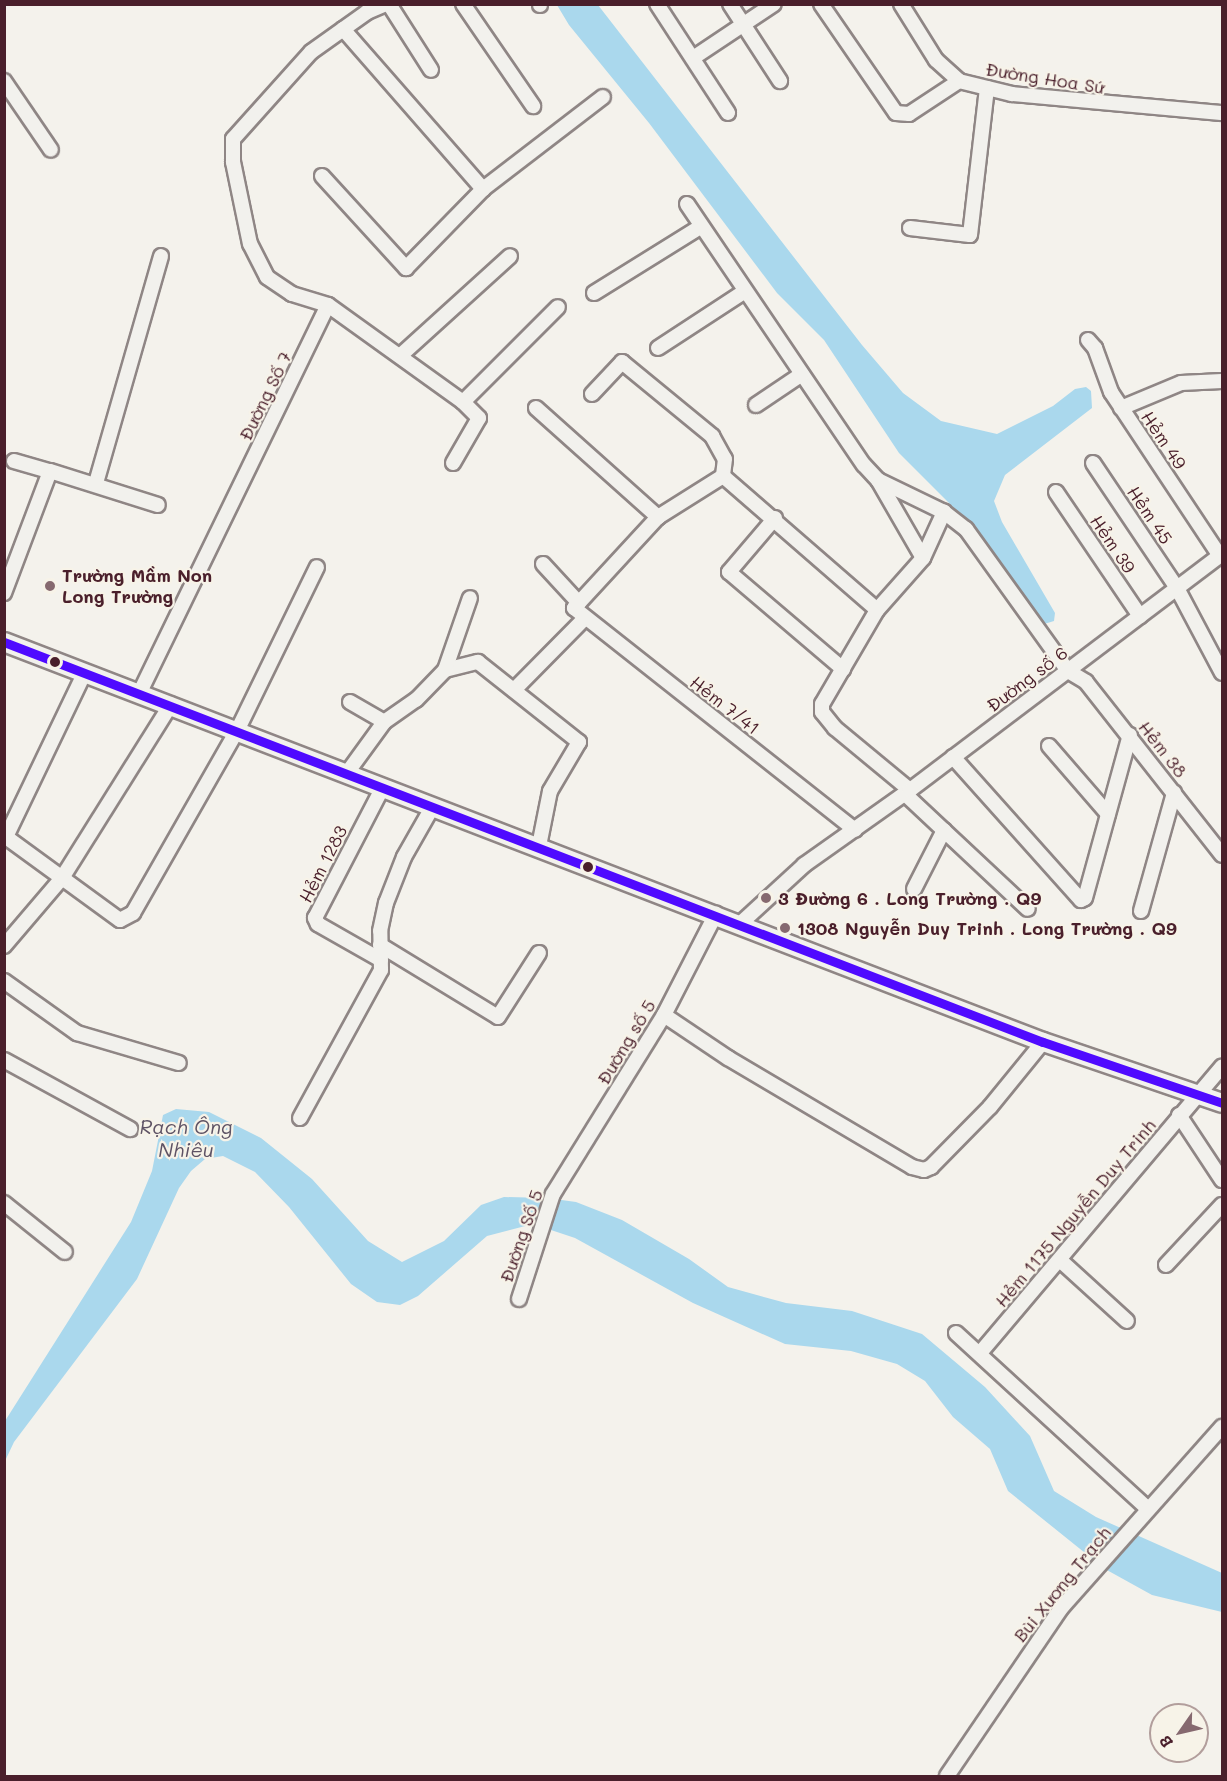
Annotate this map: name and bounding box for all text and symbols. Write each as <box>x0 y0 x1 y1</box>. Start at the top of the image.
street label: Đường Hoa Sứ <box>984 58 1106 98</box>
street label: Đường Số 7 <box>234 348 296 444</box>
street label: Hẻm 49 <box>1137 407 1191 473</box>
street label: Hẻm 45 <box>1123 482 1177 548</box>
street label: Hẻm 39 <box>1086 511 1140 577</box>
place label: Trường Mầm Non Long Trường <box>62 565 212 608</box>
marker: Trường Mầm Non Long Trường <box>43 579 57 593</box>
street label: Đường số 6 <box>982 642 1072 716</box>
unlabelled marker <box>49 656 61 668</box>
street label: Hẻm 7/41 <box>686 671 764 739</box>
street label: Hẻm 38 <box>1134 717 1192 781</box>
street label: Hẻm 1283 <box>294 822 352 906</box>
unlabelled marker <box>582 861 594 873</box>
place label: 3 Đường 6 . Long Trường . Q9 <box>778 887 1041 909</box>
marker: 3 Đường 6 . Long Trường . Q9 <box>759 891 773 905</box>
place label: 1308 Nguyễn Duy Trinh . Long Trường . Q9 <box>797 917 1177 939</box>
marker: 1308 Nguyễn Duy Trinh . Long Trường . Q9 <box>778 921 792 935</box>
street label: Đường số 5 <box>592 996 660 1088</box>
water label: Rạch Ông Nhiêu <box>139 1114 233 1161</box>
street label: Hẻm 1175 Nguyễn Duy Trinh <box>990 1115 1160 1311</box>
street label: Đường Số 5 <box>495 1187 547 1285</box>
street label: Bùi Xương Trạch <box>1009 1522 1115 1646</box>
north arrow <box>1149 1703 1209 1763</box>
text: B <box>1154 1732 1177 1753</box>

